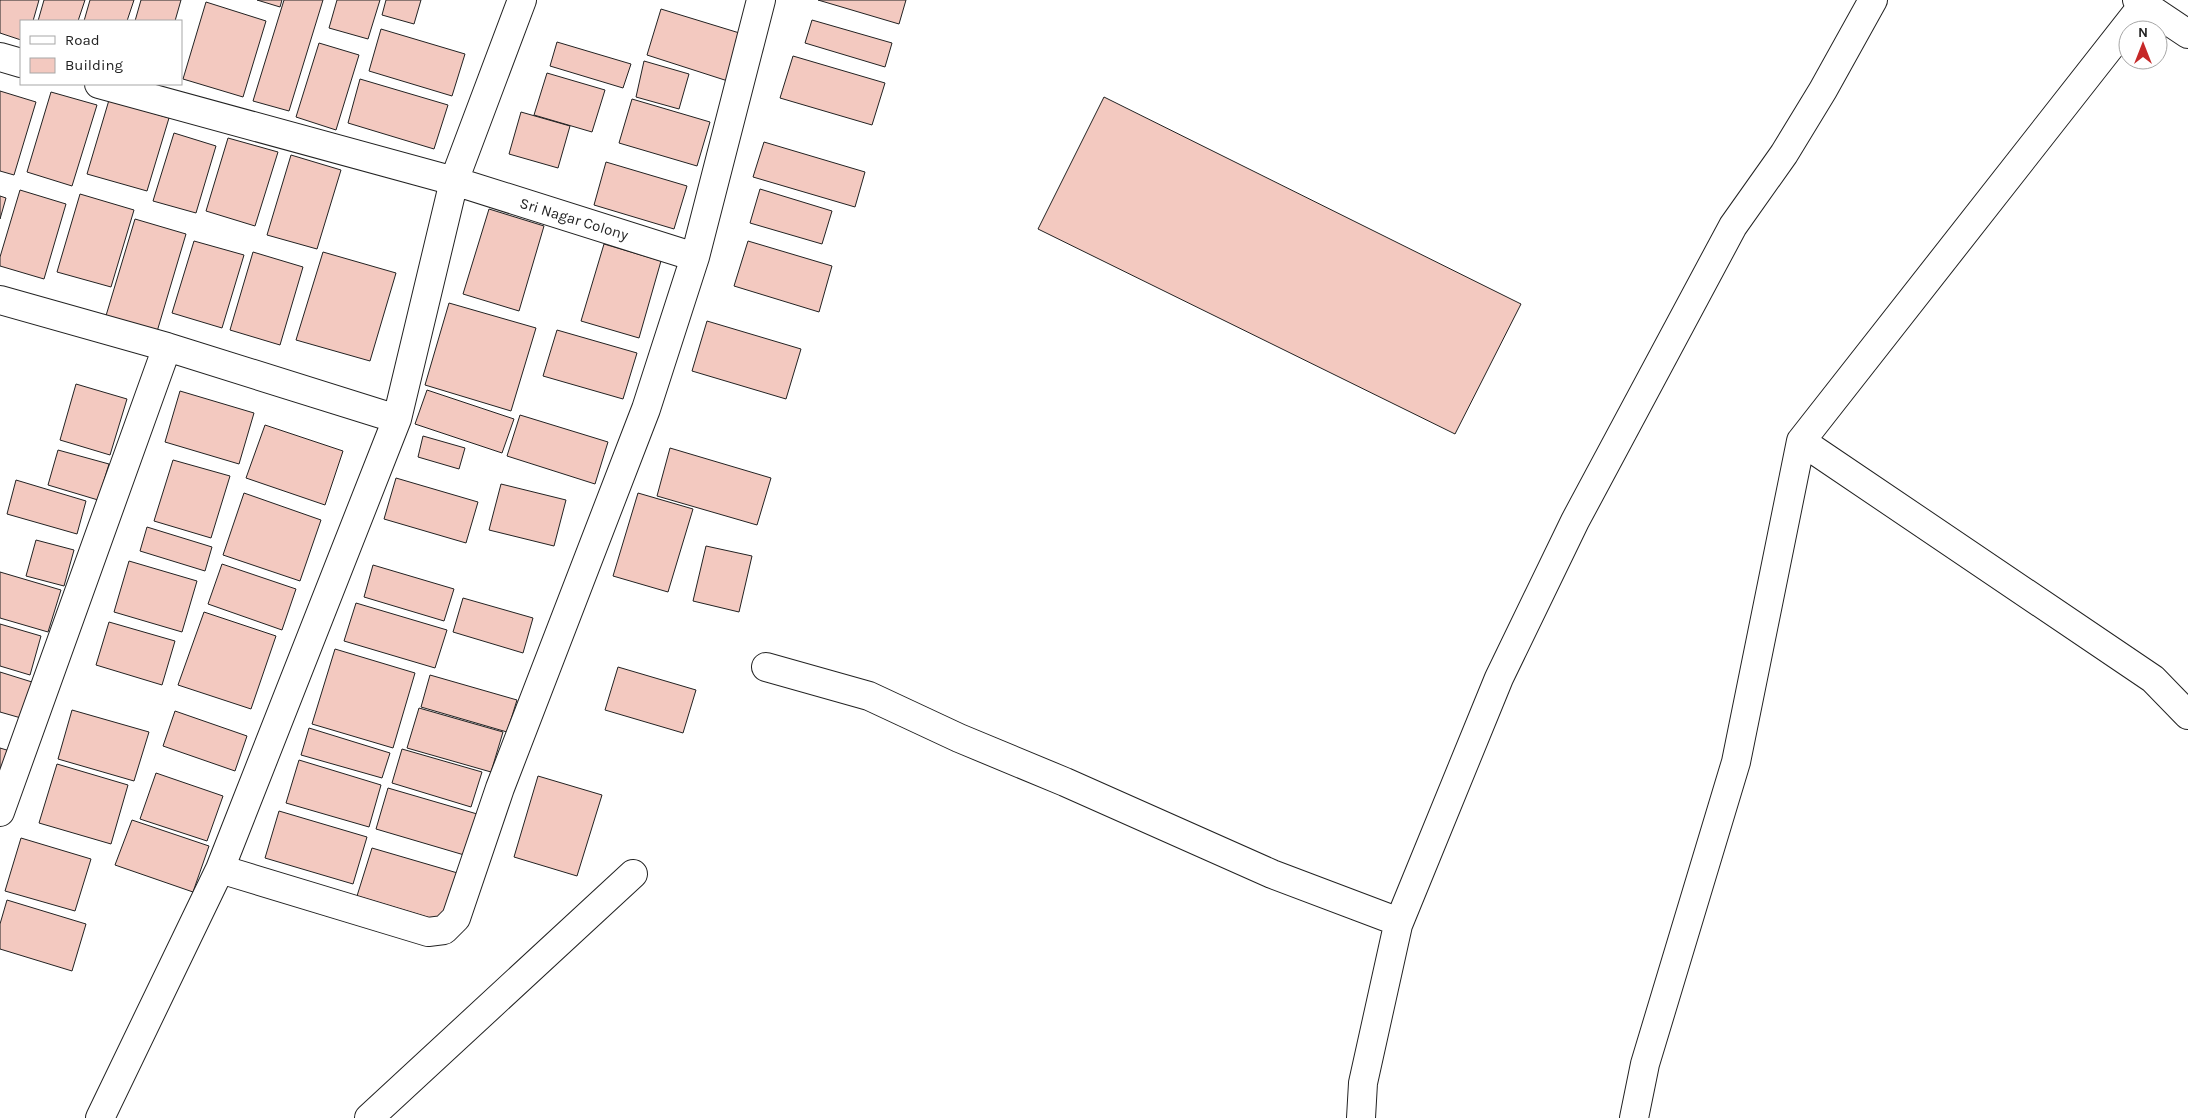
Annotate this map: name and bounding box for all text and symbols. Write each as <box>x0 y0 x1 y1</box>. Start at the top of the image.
legend <box>20 20 182 85</box>
north arrow <box>2118 20 2168 70</box>
text: N <box>2138 24 2148 41</box>
text: Road <box>65 31 100 49</box>
text: Building <box>65 56 123 74</box>
street label: Sri Nagar Colony <box>518 194 630 244</box>

